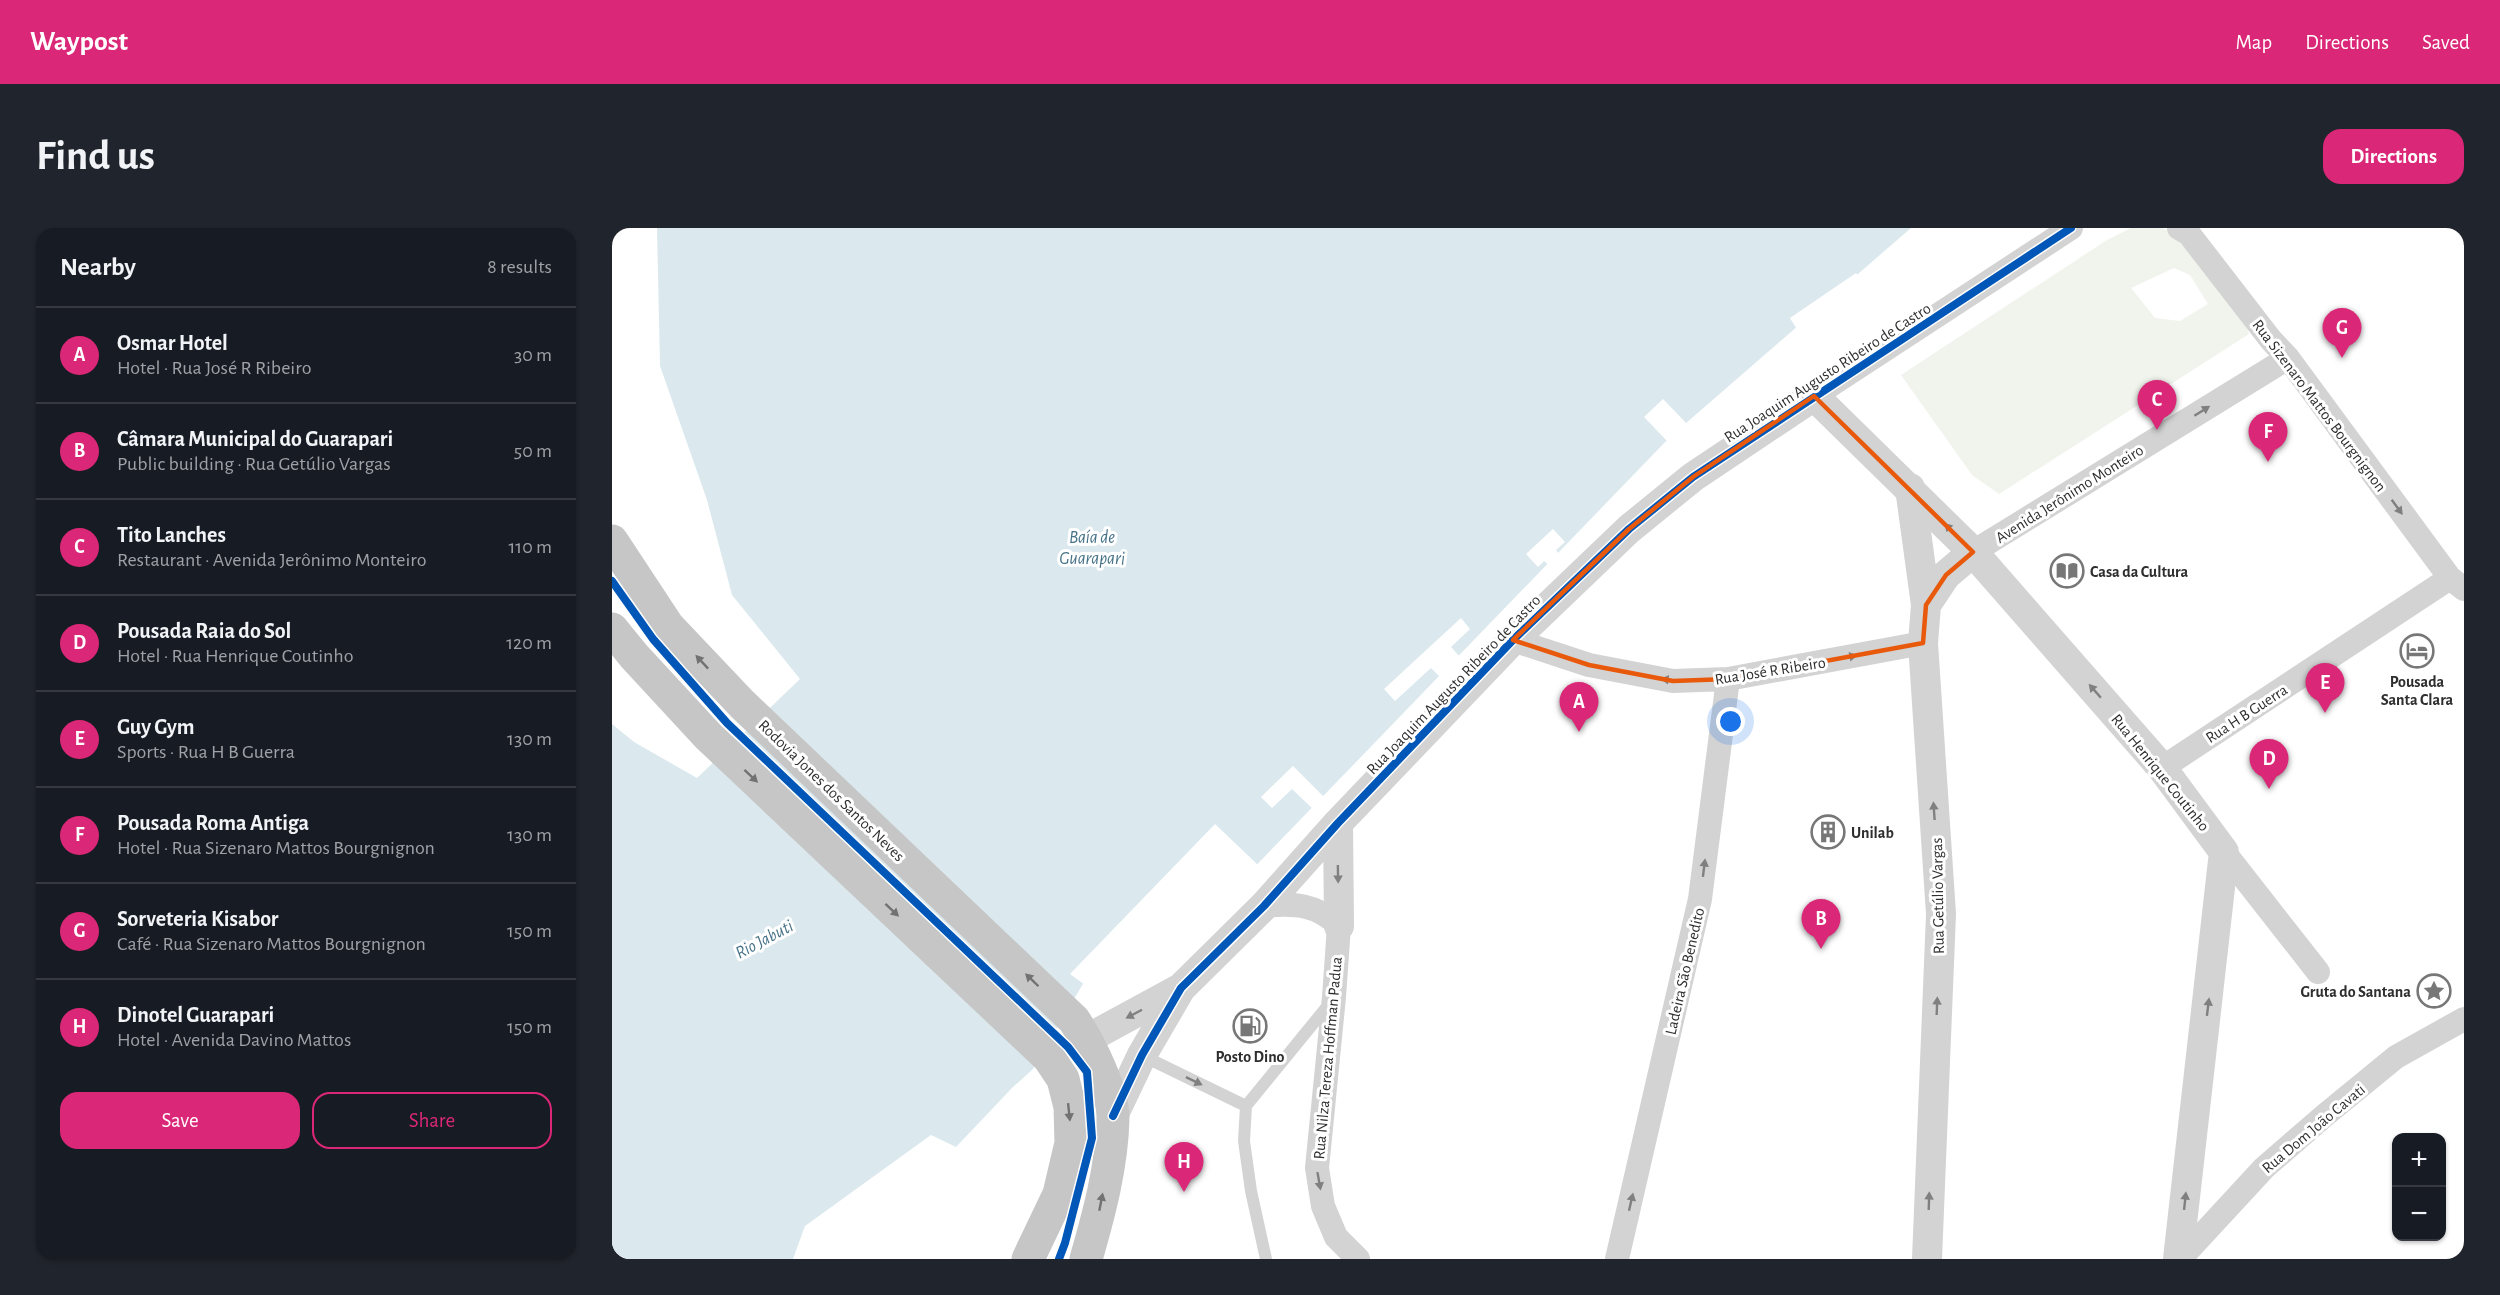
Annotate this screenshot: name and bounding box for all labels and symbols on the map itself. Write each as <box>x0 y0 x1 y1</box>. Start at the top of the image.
street label: Rua Joaquim Augusto Ribeiro de Castro <box>1721 300 1934 446</box>
pin: G <box>2322 308 2362 358</box>
street label: Rua Sizenaro Mattos Bourgnignon <box>2249 317 2389 495</box>
pin: C <box>2138 380 2176 430</box>
one-way arrow <box>2194 406 2210 417</box>
pin: F <box>2248 412 2288 462</box>
street label: Avenida Jerônimo Monteiro <box>1993 442 2146 546</box>
one-way arrow <box>2391 499 2403 514</box>
one-way arrow <box>1944 523 1958 537</box>
water label: Baía de Guarapari <box>1059 529 1125 568</box>
library icon: Casa da Cultura <box>2049 553 2085 589</box>
place label: Casa da Cultura <box>2090 564 2188 580</box>
street label: Rua Joaquim Augusto Ribeiro de Castro <box>1364 592 1544 777</box>
hotel icon: Pousada Santa Clara <box>2399 633 2435 669</box>
one-way arrow <box>1838 652 1857 661</box>
street label: Rua José R Ribeiro <box>1714 654 1827 688</box>
one-way arrow <box>695 655 709 669</box>
pin: E <box>2306 664 2344 713</box>
place label: Pousada Santa Clara <box>2381 674 2454 708</box>
one-way arrow <box>1660 675 1679 684</box>
pin: A <box>1560 682 1598 732</box>
street label: Rua H B Guerra <box>2203 682 2290 746</box>
one-way arrow <box>2089 684 2102 699</box>
your location <box>1716 707 1745 736</box>
street label: Rua Henrique Coutinho <box>2108 711 2212 834</box>
street label: Rodovia Jones dos Santos Neves <box>755 717 907 865</box>
pin: D <box>2250 740 2288 789</box>
one-way arrow <box>743 769 758 783</box>
one-way arrow <box>1930 801 1939 820</box>
building icon: Unilab <box>1810 814 1846 850</box>
place label: Unilab <box>1851 825 1894 841</box>
street label: Rua Getúlio Vargas <box>1929 838 1947 954</box>
one-way arrow <box>1699 859 1709 878</box>
one-way arrow <box>1333 865 1343 884</box>
pin: B <box>1802 900 1840 949</box>
one-way arrow <box>885 903 900 917</box>
street label: Ladeira São Benedito <box>1663 906 1707 1036</box>
water label: Rio Jabuti <box>733 917 796 963</box>
street label: Rua Nilza Tereza Hoffman Padua <box>1311 956 1345 1160</box>
one-way arrow <box>1024 973 1039 987</box>
place icon: Gruta do Santana <box>2416 973 2452 1009</box>
place label: Gruta do Santana <box>2301 984 2411 1000</box>
one-way arrow <box>1933 996 1942 1015</box>
one-way arrow <box>2203 998 2212 1017</box>
fuel station icon: Posto Dino <box>1232 1008 1268 1044</box>
one-way arrow <box>1125 1009 1142 1019</box>
place label: Posto Dino <box>1215 1049 1285 1065</box>
one-way arrow <box>1185 1076 1202 1085</box>
street label: Rua Dom João Cavati <box>2259 1081 2368 1176</box>
one-way arrow <box>1064 1102 1074 1121</box>
pin: H <box>1164 1142 1204 1192</box>
one-way arrow <box>1315 1172 1324 1191</box>
one-way arrow <box>1925 1191 1934 1210</box>
one-way arrow <box>2180 1191 2190 1210</box>
one-way arrow <box>1097 1193 1106 1212</box>
one-way arrow <box>1626 1193 1636 1211</box>

